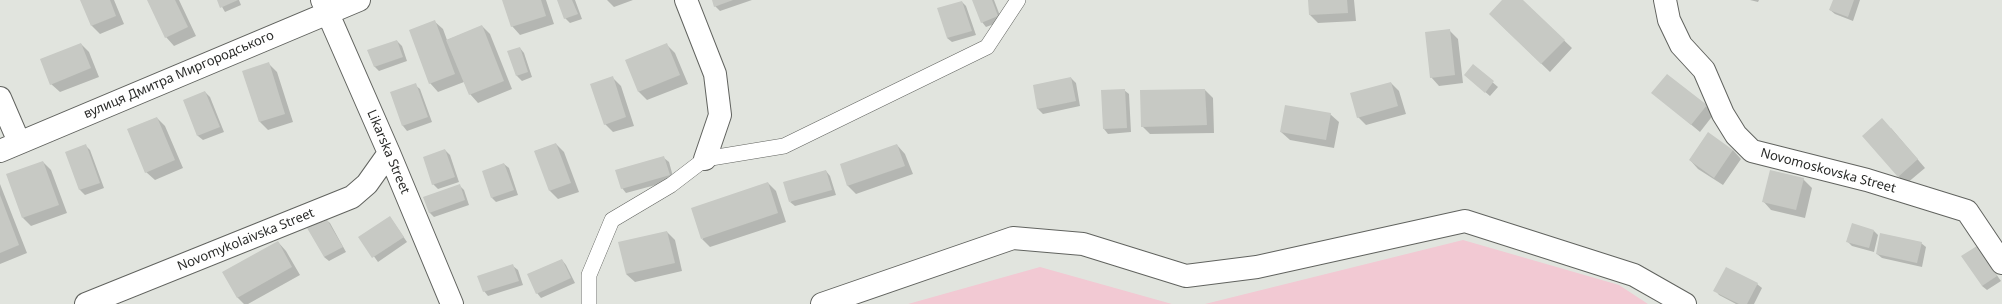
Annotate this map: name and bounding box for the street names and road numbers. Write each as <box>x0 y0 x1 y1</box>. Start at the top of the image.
street label: вулиця Дмитра Миргородського <box>81 28 277 122</box>
street label: Likarska Street <box>363 108 413 196</box>
street label: Novomoskovska Street <box>1759 145 1897 197</box>
street label: Novomykolaivska Street <box>175 205 317 275</box>

